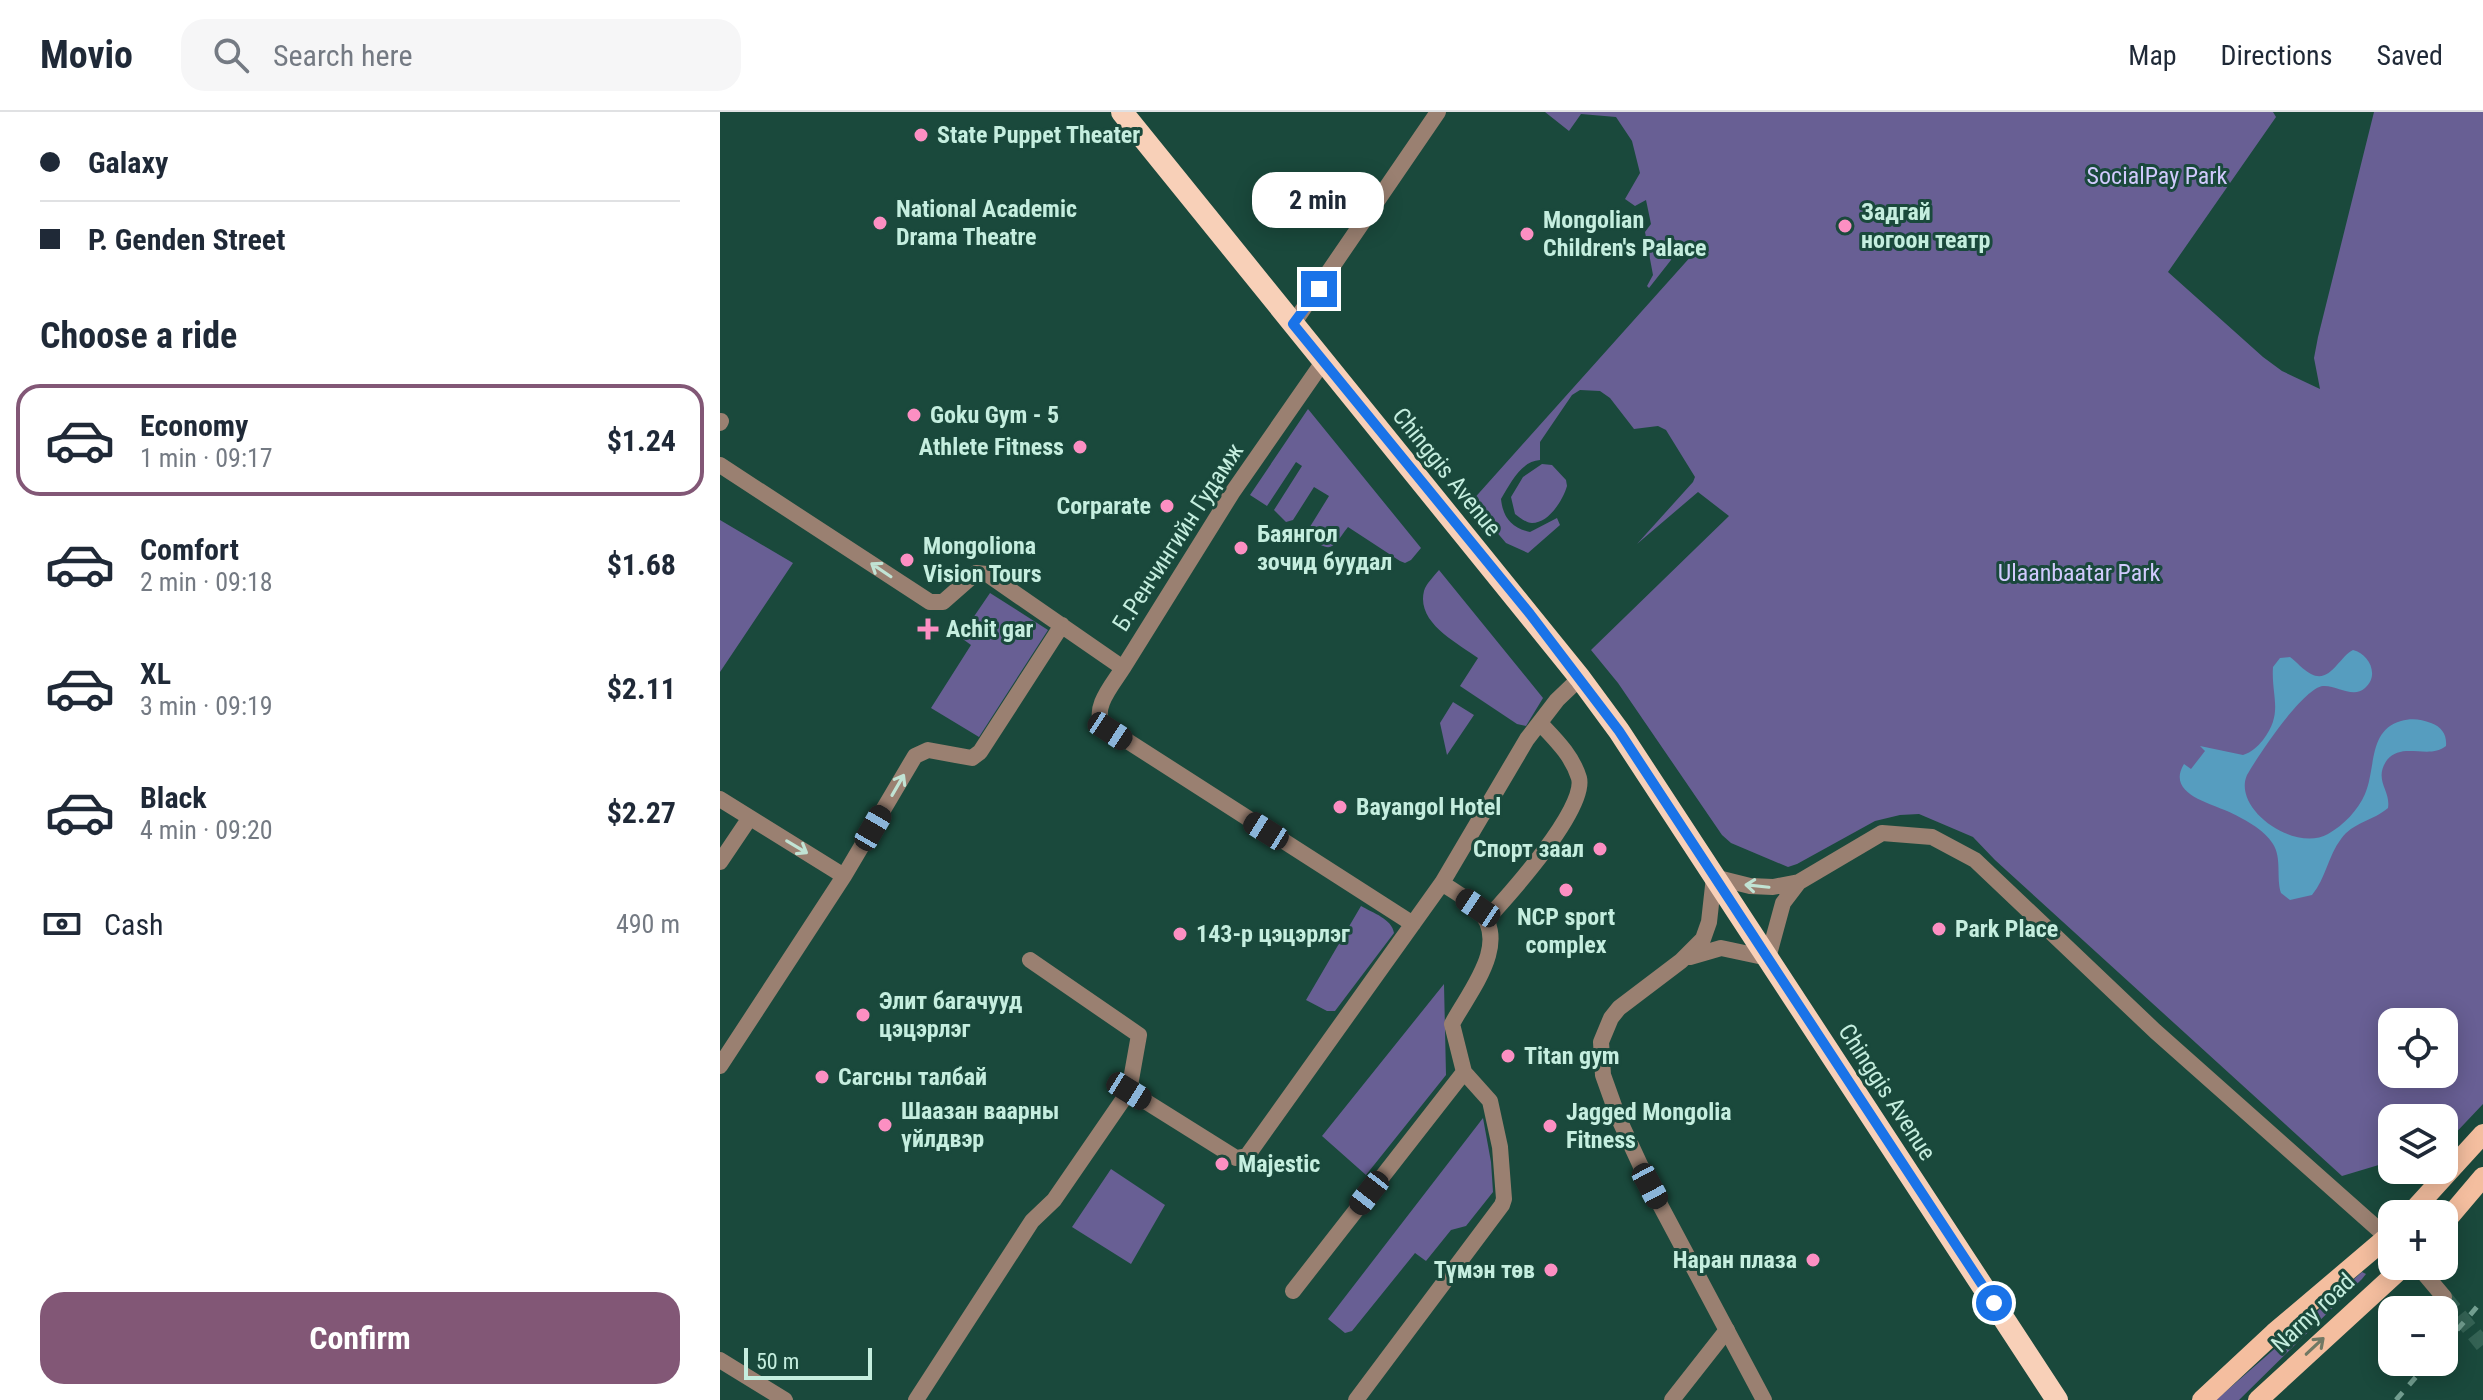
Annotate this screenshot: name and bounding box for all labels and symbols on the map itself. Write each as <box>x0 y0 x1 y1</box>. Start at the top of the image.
place label: State Puppet Theater <box>937 121 1140 149</box>
marker: State Puppet Theater <box>912 126 930 144</box>
park label: SocialPay Park <box>2087 162 2228 190</box>
callout: 2 min <box>1253 173 1385 229</box>
place label: National Academic Drama Theatre <box>896 195 1077 251</box>
place label: Задгай ногоон театр <box>1861 198 1991 254</box>
place label: Mongolian Children's Palace <box>1543 206 1706 262</box>
marker: National Academic Drama Theatre <box>871 214 889 232</box>
marker: Задгай ногоон театр <box>1836 217 1854 235</box>
marker: Mongolian Children's Palace <box>1518 225 1536 243</box>
route end <box>1301 271 1337 307</box>
place label: Goku Gym - 5 <box>930 401 1059 429</box>
street label: Chinggis Avenue <box>1387 402 1507 542</box>
marker: Goku Gym - 5 <box>905 406 923 424</box>
place label: Athlete Fitness <box>919 433 1064 461</box>
marker: Athlete Fitness <box>1071 438 1089 456</box>
street label: Б.Ренчингийн Гудамж <box>1107 438 1249 636</box>
place label: Corparate <box>1057 492 1151 520</box>
marker: Corparate <box>1158 497 1176 515</box>
place label: Баянгол зочид буудал <box>1257 520 1392 576</box>
place label: Mongoliona Vision Tours <box>923 532 1042 588</box>
marker: Баянгол зочид буудал <box>1232 539 1250 557</box>
marker: Mongoliona Vision Tours <box>898 551 916 569</box>
park label: Ulaanbaatar Park <box>1998 559 2161 587</box>
one-way arrow <box>870 562 893 578</box>
place label: Achit gar <box>946 615 1034 643</box>
marker: Achit gar <box>917 618 939 640</box>
car <box>1083 708 1137 754</box>
one-way arrow <box>891 773 906 797</box>
place label: Bayangol Hotel <box>1356 793 1501 821</box>
marker: Bayangol Hotel <box>1331 798 1349 816</box>
car <box>851 801 895 855</box>
car <box>1239 808 1293 854</box>
place label: Спорт заал <box>1473 835 1584 863</box>
one-way arrow <box>785 840 808 856</box>
marker: Спорт заал <box>1591 840 1609 858</box>
one-way arrow <box>1744 878 1771 893</box>
marker: NCP sport complex <box>1557 881 1575 899</box>
car <box>1451 885 1505 931</box>
place label: NCP sport complex <box>1517 903 1615 959</box>
place label: Park Place <box>1955 915 2058 943</box>
place label: 143-р цэцэрлэг <box>1196 920 1350 948</box>
marker: Park Place <box>1930 920 1948 938</box>
marker: 143-р цэцэрлэг <box>1171 925 1189 943</box>
place label: Элит багачууд цэцэрлэг <box>879 987 1023 1043</box>
marker: Элит багачууд цэцэрлэг <box>854 1006 872 1024</box>
street label: Chinggis Avenue <box>1832 1019 1942 1165</box>
place label: Titan gym <box>1524 1042 1620 1070</box>
marker: Titan gym <box>1499 1047 1517 1065</box>
place label: Сагсны талбай <box>838 1063 987 1091</box>
marker: Сагсны талбай <box>813 1068 831 1086</box>
car <box>1102 1068 1156 1114</box>
place label: Шаазан ваарны үйлдвэр <box>901 1097 1059 1153</box>
place label: Jagged Mongolia Fitness <box>1566 1098 1732 1154</box>
marker: Шаазан ваарны үйлдвэр <box>876 1116 894 1134</box>
marker: Jagged Mongolia Fitness <box>1541 1117 1559 1135</box>
place label: Majestic <box>1238 1150 1320 1178</box>
marker: Majestic <box>1213 1155 1231 1173</box>
car <box>1628 1159 1672 1213</box>
car <box>1345 1167 1393 1219</box>
place label: Наран плаза <box>1673 1246 1797 1274</box>
marker: Наран плаза <box>1804 1251 1822 1269</box>
place label: Түмэн төв <box>1434 1256 1535 1284</box>
marker: Түмэн төв <box>1542 1261 1560 1279</box>
street label: Narny road <box>2266 1268 2360 1358</box>
route start <box>1976 1285 2012 1321</box>
one-way arrow <box>2305 1337 2325 1356</box>
scale bar <box>744 1344 872 1380</box>

